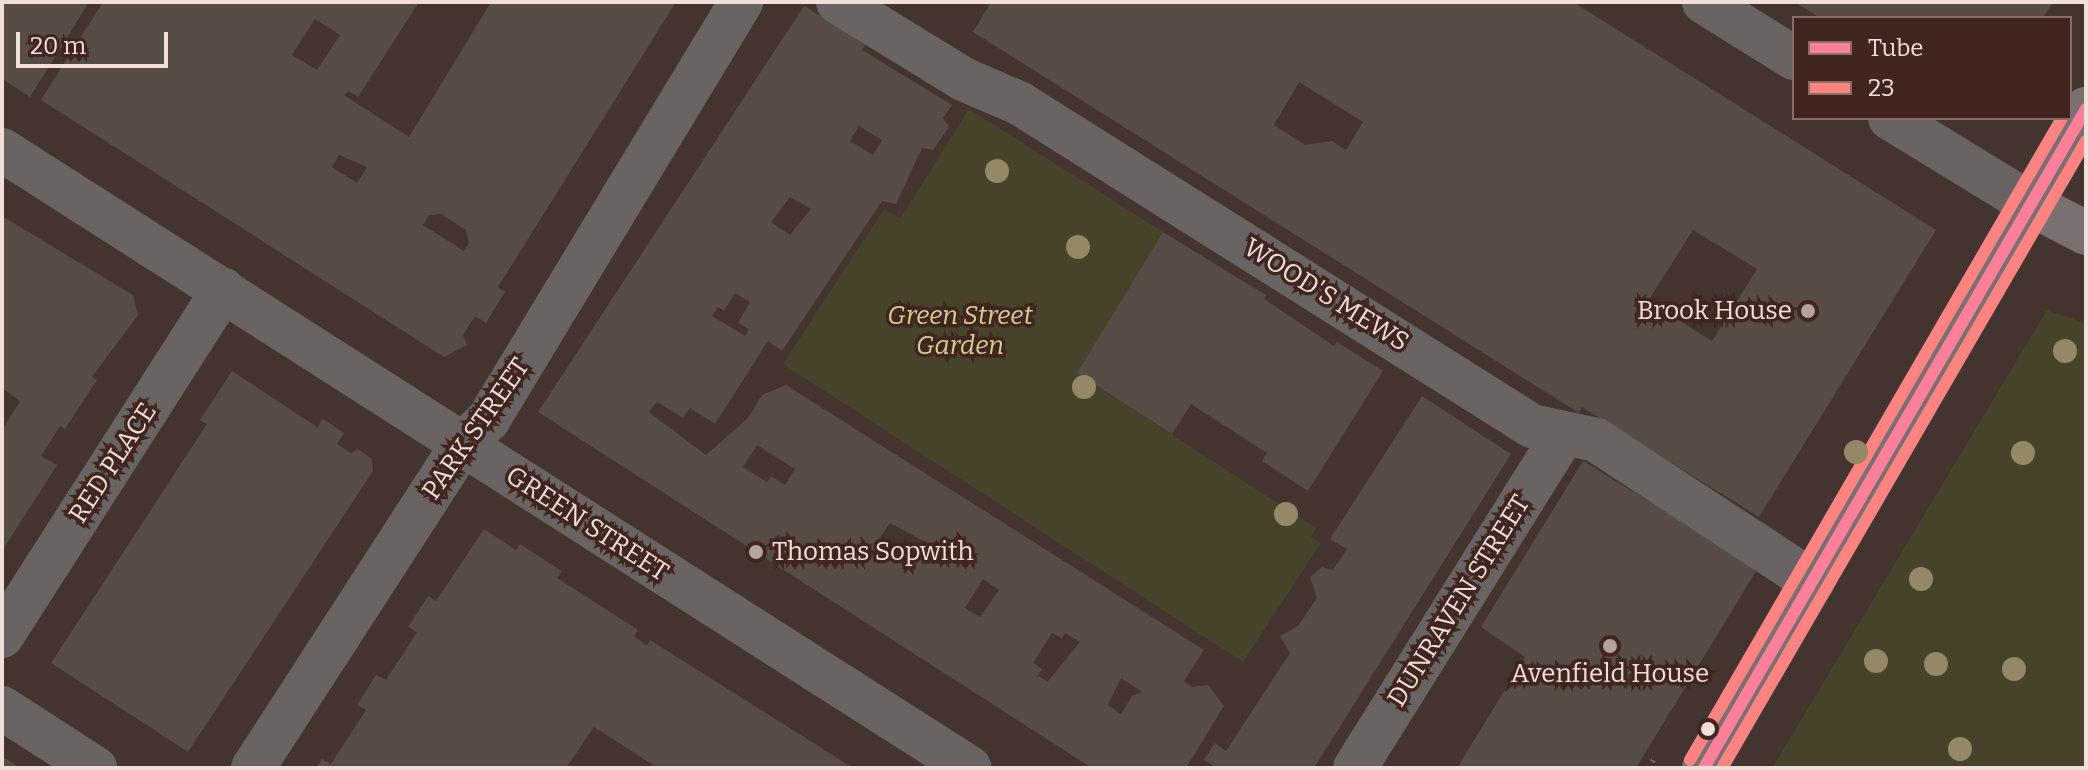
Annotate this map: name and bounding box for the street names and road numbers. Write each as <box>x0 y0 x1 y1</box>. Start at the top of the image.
street label: WOOD'S MEWS <box>1238 232 1414 358</box>
street label: PARK STREET <box>416 352 536 506</box>
street label: RED PLACE <box>63 397 163 529</box>
street label: GREEN STREET <box>500 460 674 588</box>
street label: DUNRAVEN STREET <box>1381 489 1537 713</box>

